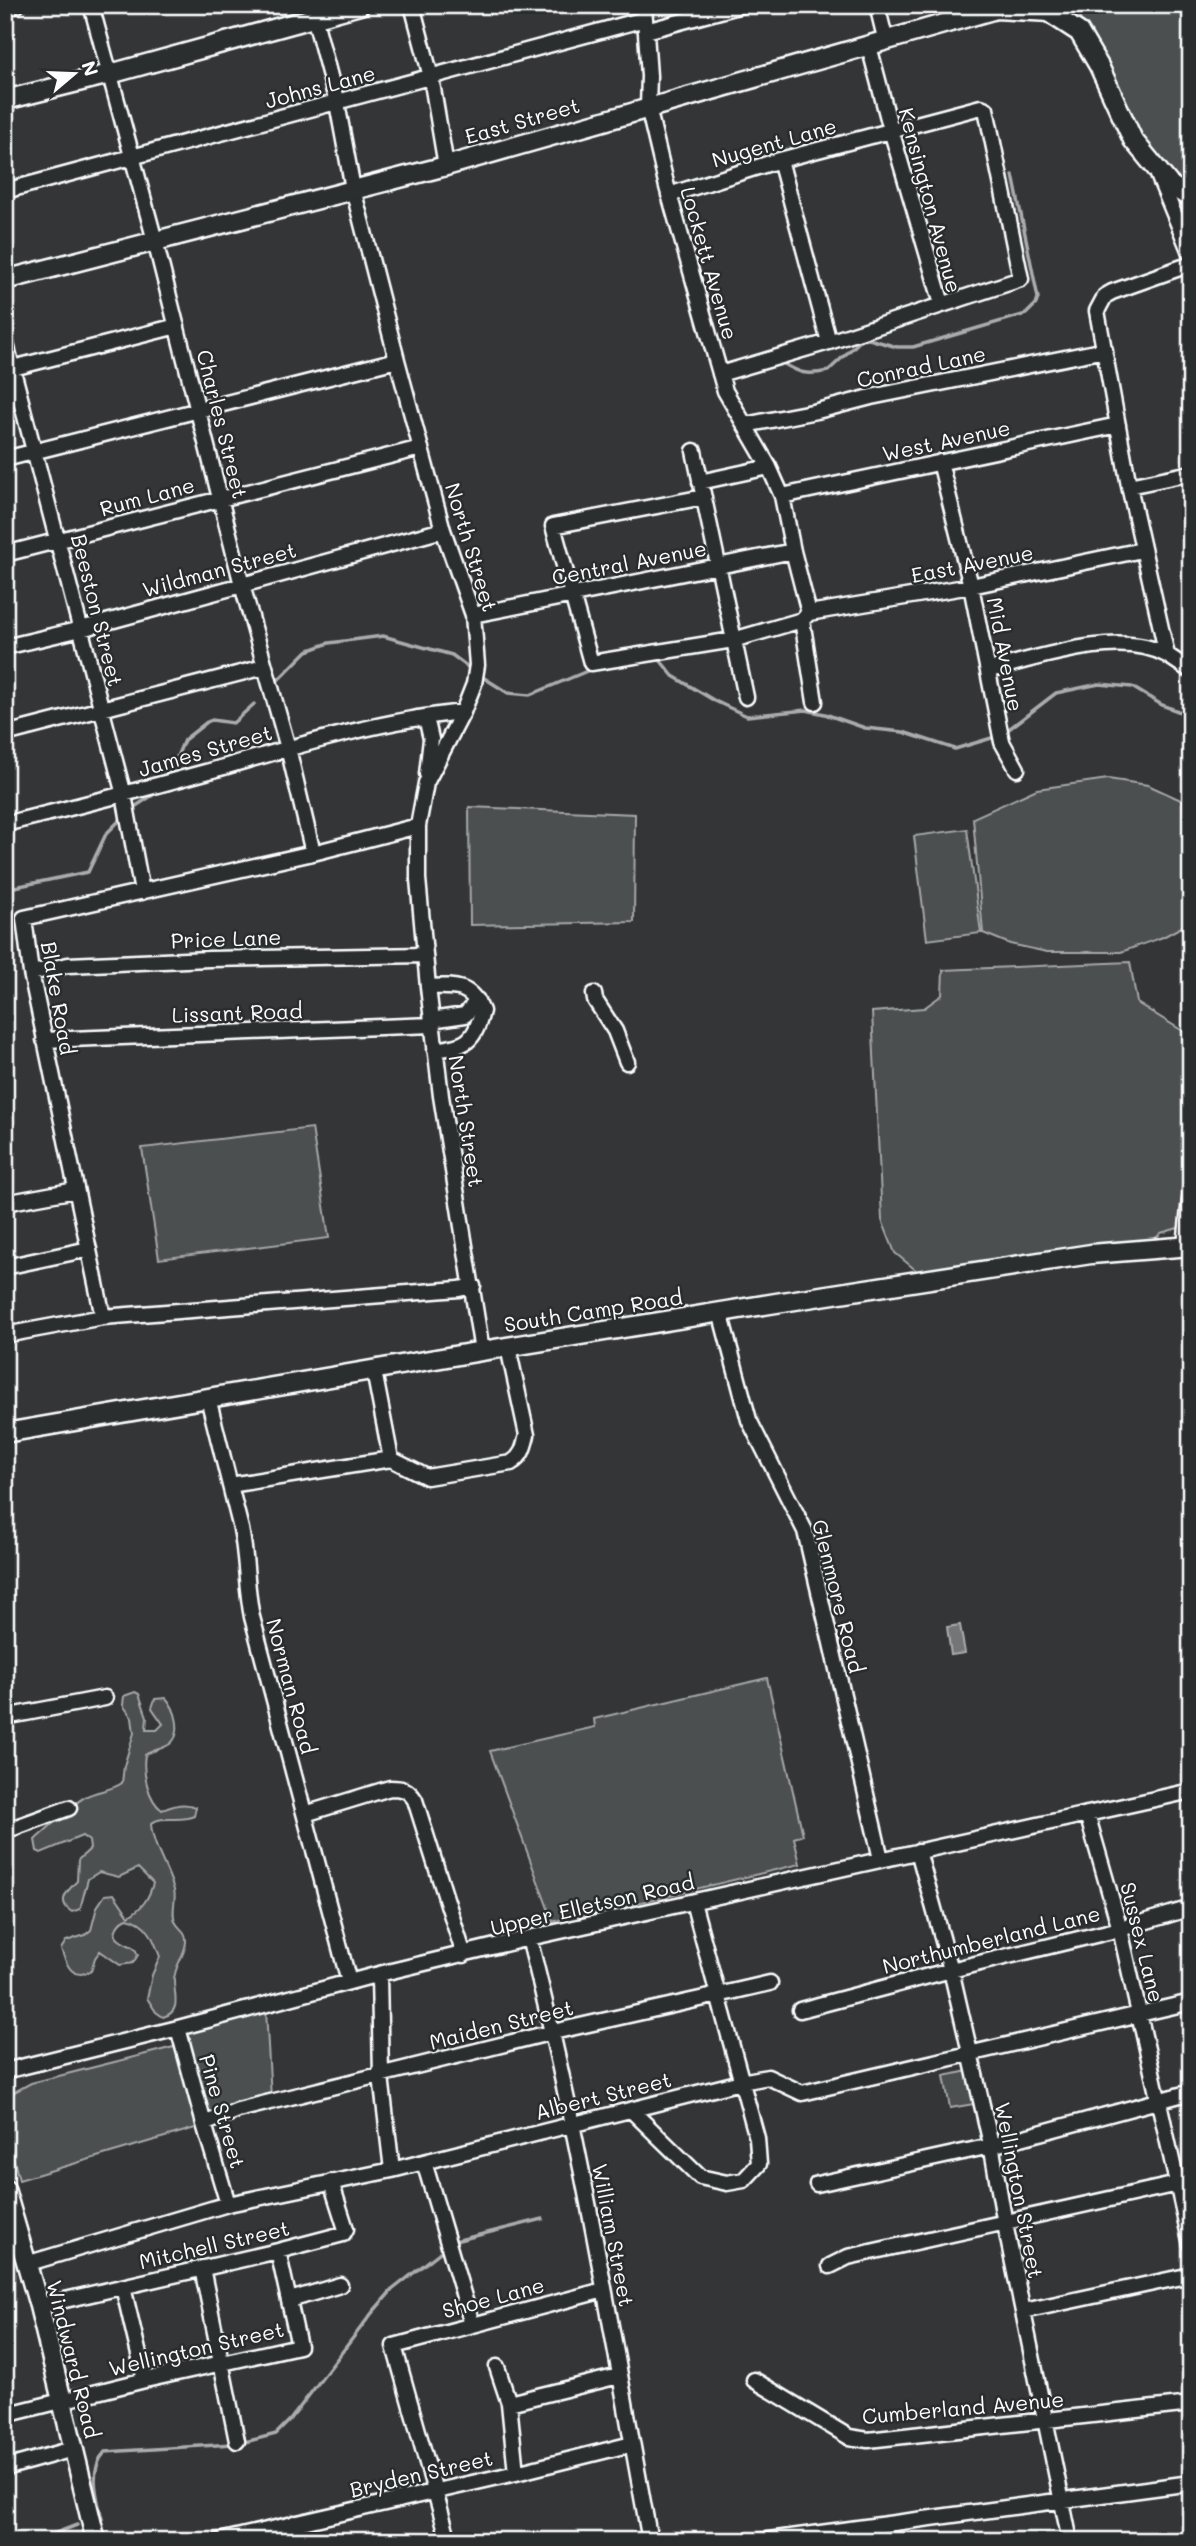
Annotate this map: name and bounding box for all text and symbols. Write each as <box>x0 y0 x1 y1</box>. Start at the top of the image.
north arrow <box>38 38 108 108</box>
text: N <box>76 57 105 79</box>
street label: Johns Lane <box>262 58 378 114</box>
street label: East Street <box>462 91 582 149</box>
street label: Kensington Avenue <box>893 104 969 296</box>
street label: Nugent Lane <box>709 111 839 173</box>
street label: Lockett Avenue <box>675 183 745 343</box>
street label: Conrad Lane <box>854 339 988 393</box>
street label: Charles Street <box>191 347 255 501</box>
street label: West Avenue <box>879 413 1013 467</box>
street label: Rum Lane <box>97 470 197 522</box>
street label: North Street <box>440 479 504 615</box>
street label: Beeston Street <box>66 531 130 689</box>
street label: Central Avenue <box>549 534 709 590</box>
street label: Wildman Street <box>139 535 299 603</box>
street label: East Avenue <box>909 538 1035 588</box>
street label: Mid Avenue <box>982 595 1030 713</box>
street label: James Street <box>135 718 275 782</box>
street label: Price Lane <box>170 923 282 953</box>
street label: Blake Road <box>36 939 82 1057</box>
street label: Lissant Road <box>171 996 303 1028</box>
street label: North Street <box>443 1053 491 1189</box>
street label: South Camp Road <box>502 1283 684 1337</box>
street label: Glenmore Road <box>807 1516 871 1676</box>
street label: Norman Road <box>261 1615 323 1757</box>
street label: Upper Elletson Road <box>487 1867 697 1941</box>
street label: Sussex Lane <box>1115 1879 1171 2005</box>
street label: Northumberland Lane <box>879 1899 1103 1979</box>
street label: Maiden Street <box>426 1993 576 2055</box>
street label: Pine Street <box>194 2051 252 2171</box>
street label: Albert Street <box>532 2065 674 2125</box>
street label: Wellington Street <box>990 2100 1050 2280</box>
street label: William Street <box>587 2161 641 2309</box>
street label: Mitchell Street <box>136 2214 292 2274</box>
street label: Shoe Lane <box>439 2270 547 2324</box>
street label: Windward Road <box>41 2277 107 2441</box>
street label: Wellington Street <box>106 2315 286 2381</box>
street label: Cumberland Avenue <box>861 2385 1065 2429</box>
street label: Bryden Street <box>347 2443 495 2503</box>

